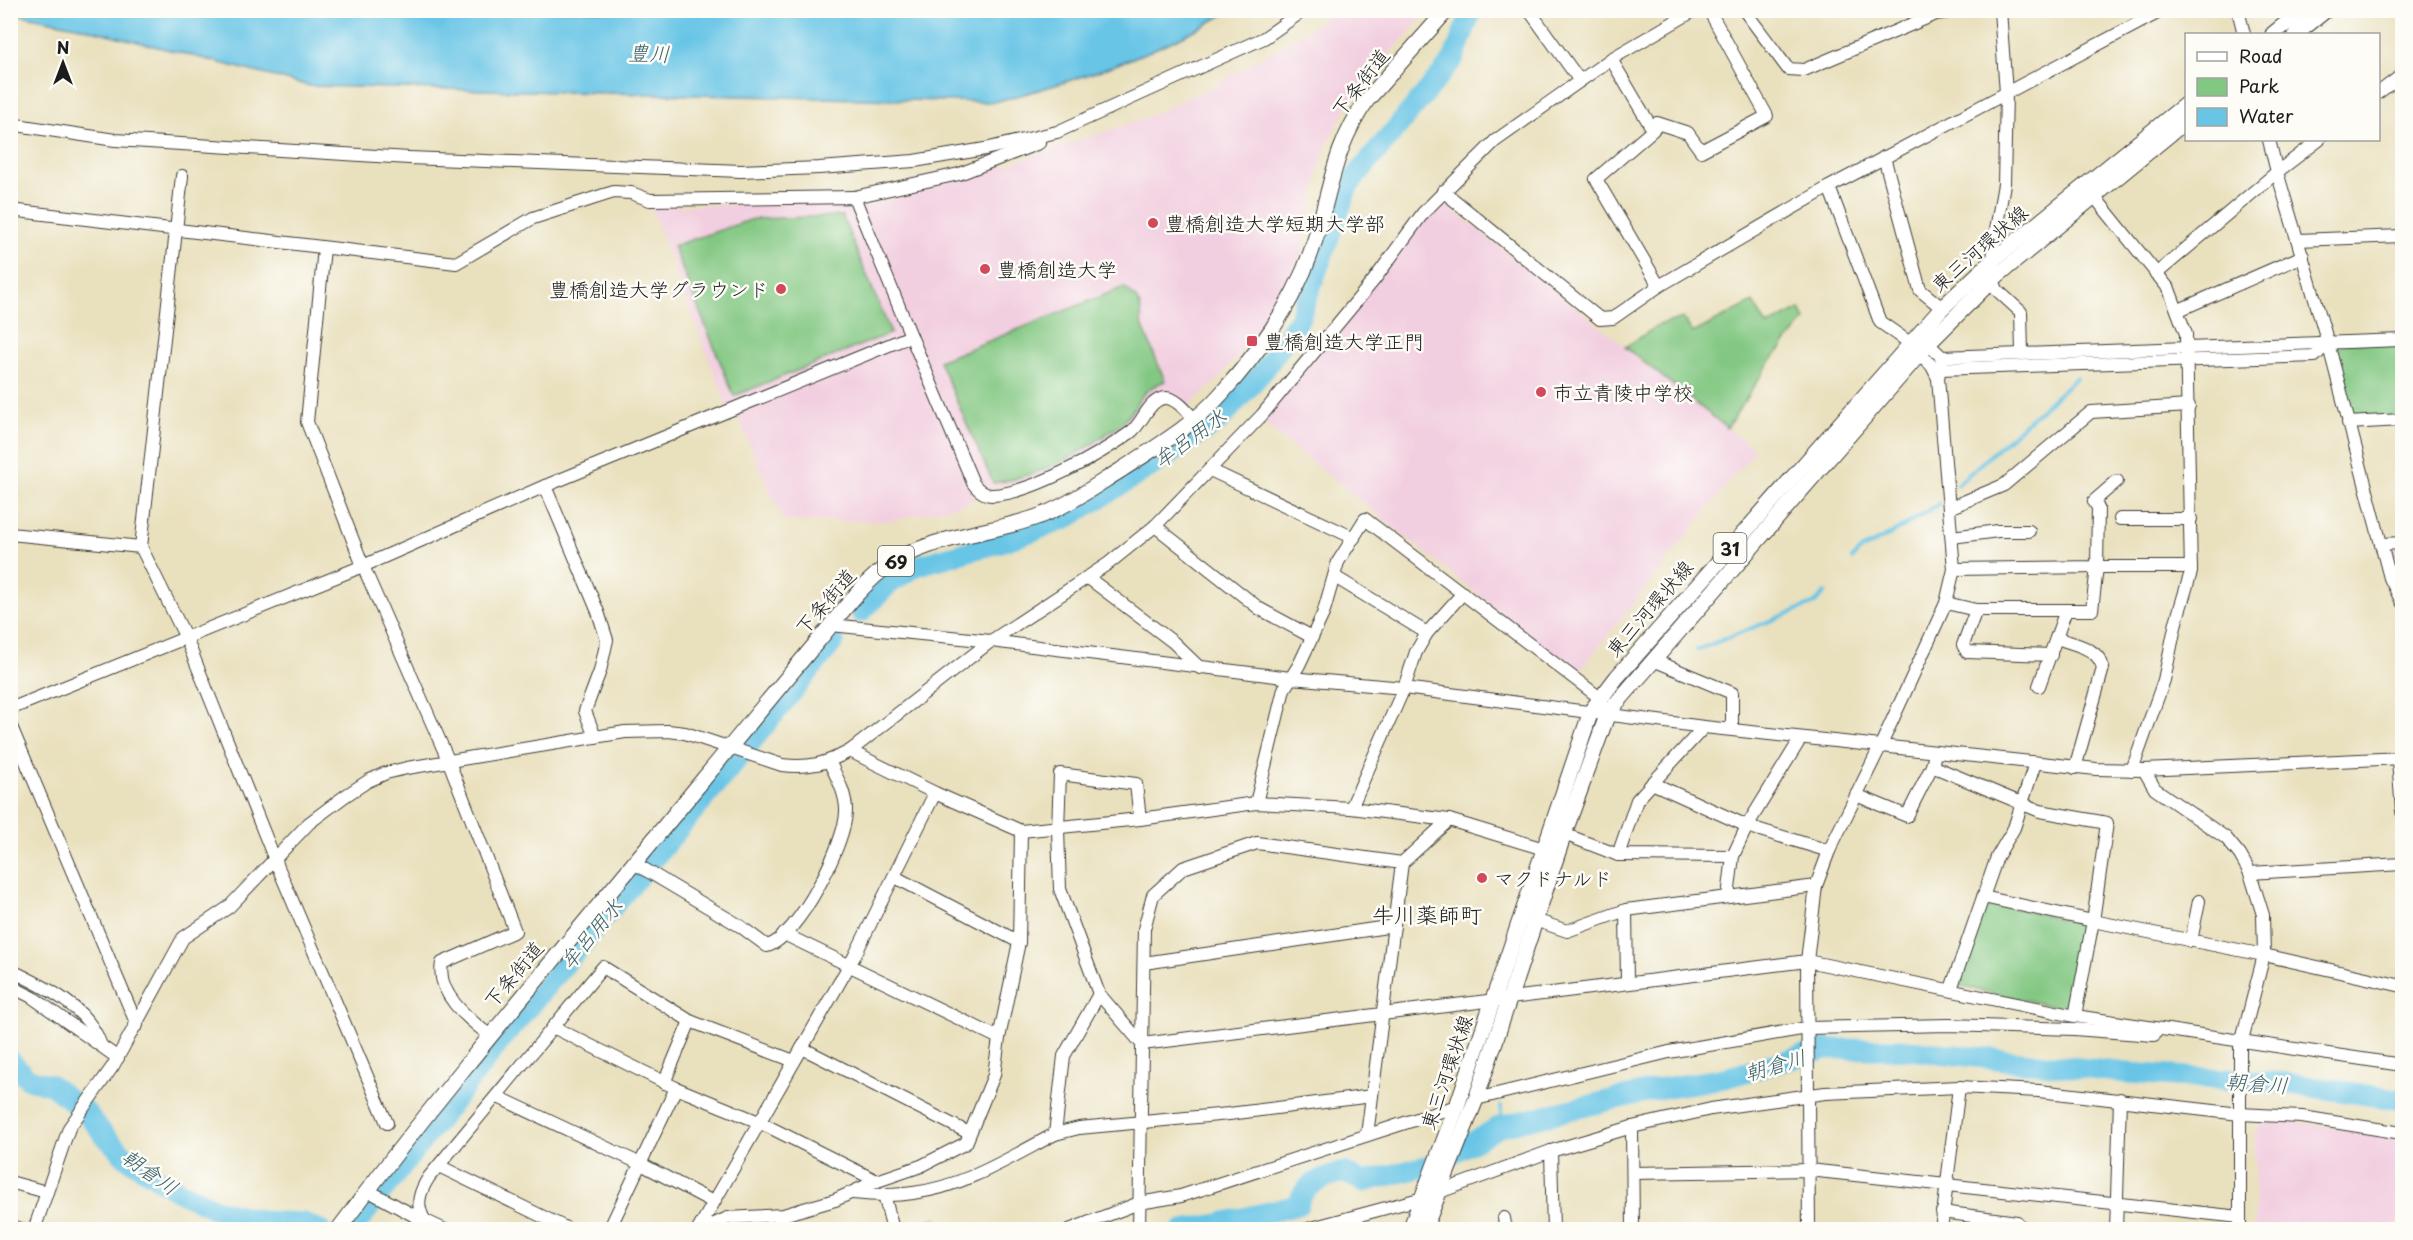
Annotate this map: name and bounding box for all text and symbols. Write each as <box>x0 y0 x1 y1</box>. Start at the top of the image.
north arrow <box>33 33 93 93</box>
legend <box>2185 33 2380 141</box>
text: N <box>57 35 69 59</box>
water label: 豊川 <box>627 35 671 69</box>
street label: 下条街道 <box>1324 41 1396 123</box>
text: Road <box>2239 42 2283 69</box>
text: Park <box>2239 72 2279 99</box>
text: Water <box>2239 102 2294 129</box>
street label: 東三河環状線 <box>1924 197 2034 299</box>
place label: 豊橋創造大学短期大学部 <box>1165 208 1385 238</box>
marker: 豊橋創造大学短期大学部 <box>1146 216 1160 230</box>
place label: 豊橋創造大学 <box>997 254 1117 284</box>
marker: 豊橋創造大学 <box>978 262 992 276</box>
place label: 豊橋創造大学グラウンド <box>549 274 769 304</box>
marker: 豊橋創造大学グラウンド <box>774 282 788 296</box>
place label: 豊橋創造大学正門 <box>1264 326 1424 356</box>
marker: 豊橋創造大学正門 <box>1245 334 1259 348</box>
place label: 市立青陵中学校 <box>1553 377 1693 407</box>
marker: 市立青陵中学校 <box>1534 385 1548 399</box>
water label: 牟呂用水 <box>1146 399 1232 475</box>
road number: 31 <box>1714 533 1746 563</box>
road number: 69 <box>878 546 914 576</box>
street label: 東三河環状線 <box>1598 553 1700 663</box>
street label: 下条街道 <box>787 561 863 641</box>
place label: マクドナルド <box>1494 863 1612 893</box>
marker: マクドナルド <box>1475 871 1489 885</box>
water label: 牟呂用水 <box>551 891 629 975</box>
district label: 牛川薬師町 <box>1372 897 1482 930</box>
street label: 下条街道 <box>476 934 550 1014</box>
street label: 東三河環状線 <box>1412 1010 1480 1134</box>
water label: 朝倉川 <box>1740 1040 1810 1088</box>
water label: 朝倉川 <box>2224 1064 2290 1100</box>
water label: 朝倉川 <box>116 1140 186 1202</box>

